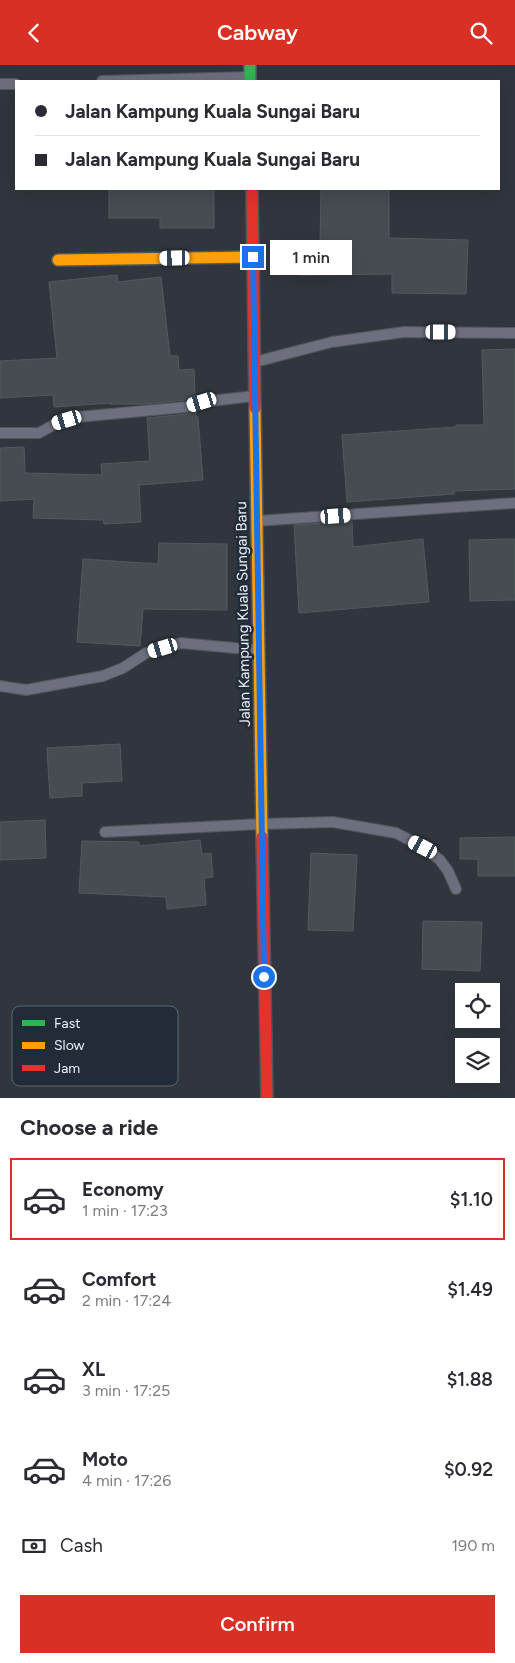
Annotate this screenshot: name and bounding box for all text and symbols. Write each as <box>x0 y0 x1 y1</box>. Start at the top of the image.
icon: back <box>20 19 48 47</box>
text: Cabway <box>217 19 298 46</box>
icon: search <box>467 19 495 47</box>
text: Jalan Kampung Kuala Sungai Baru <box>65 100 360 123</box>
text: Jalan Kampung Kuala Sungai Baru <box>65 148 360 171</box>
callout: 1 min <box>270 239 353 275</box>
route end <box>242 246 264 268</box>
text: 1 min <box>292 248 330 267</box>
car <box>159 250 190 266</box>
car <box>426 325 456 340</box>
car <box>185 390 218 414</box>
car <box>50 408 83 432</box>
street label: Jalan Kampung Kuala Sungai Baru <box>232 501 254 727</box>
car <box>320 507 351 525</box>
car <box>146 636 179 660</box>
car <box>406 833 439 861</box>
route start <box>253 966 275 988</box>
map controls <box>455 983 500 1083</box>
button: locate <box>455 983 500 1028</box>
legend <box>12 1006 178 1086</box>
text: Fast <box>54 1015 80 1032</box>
text: Slow <box>54 1037 85 1054</box>
button: layers <box>455 1038 500 1083</box>
text: Jam <box>54 1060 80 1077</box>
text: Choose a ride <box>20 1114 158 1141</box>
icon: car <box>22 1177 67 1222</box>
text: Economy <box>82 1178 164 1201</box>
text: $1.10 <box>450 1188 493 1211</box>
text: 1 min · 17:23 <box>82 1201 168 1220</box>
icon: car <box>22 1267 67 1312</box>
text: Comfort <box>82 1268 157 1291</box>
text: $1.49 <box>447 1278 493 1301</box>
text: 2 min · 17:24 <box>82 1291 171 1310</box>
icon: car <box>22 1357 67 1402</box>
text: XL <box>82 1358 105 1381</box>
text: $1.88 <box>447 1368 493 1391</box>
text: 3 min · 17:25 <box>82 1381 170 1400</box>
icon: car <box>22 1447 67 1492</box>
text: Moto <box>82 1448 128 1471</box>
text: $0.92 <box>444 1458 493 1481</box>
text: 4 min · 17:26 <box>82 1471 171 1490</box>
icon: cash <box>20 1532 48 1560</box>
text: Cash <box>60 1534 103 1557</box>
text: 190 m <box>452 1536 495 1555</box>
button: Confirm <box>20 1595 495 1653</box>

